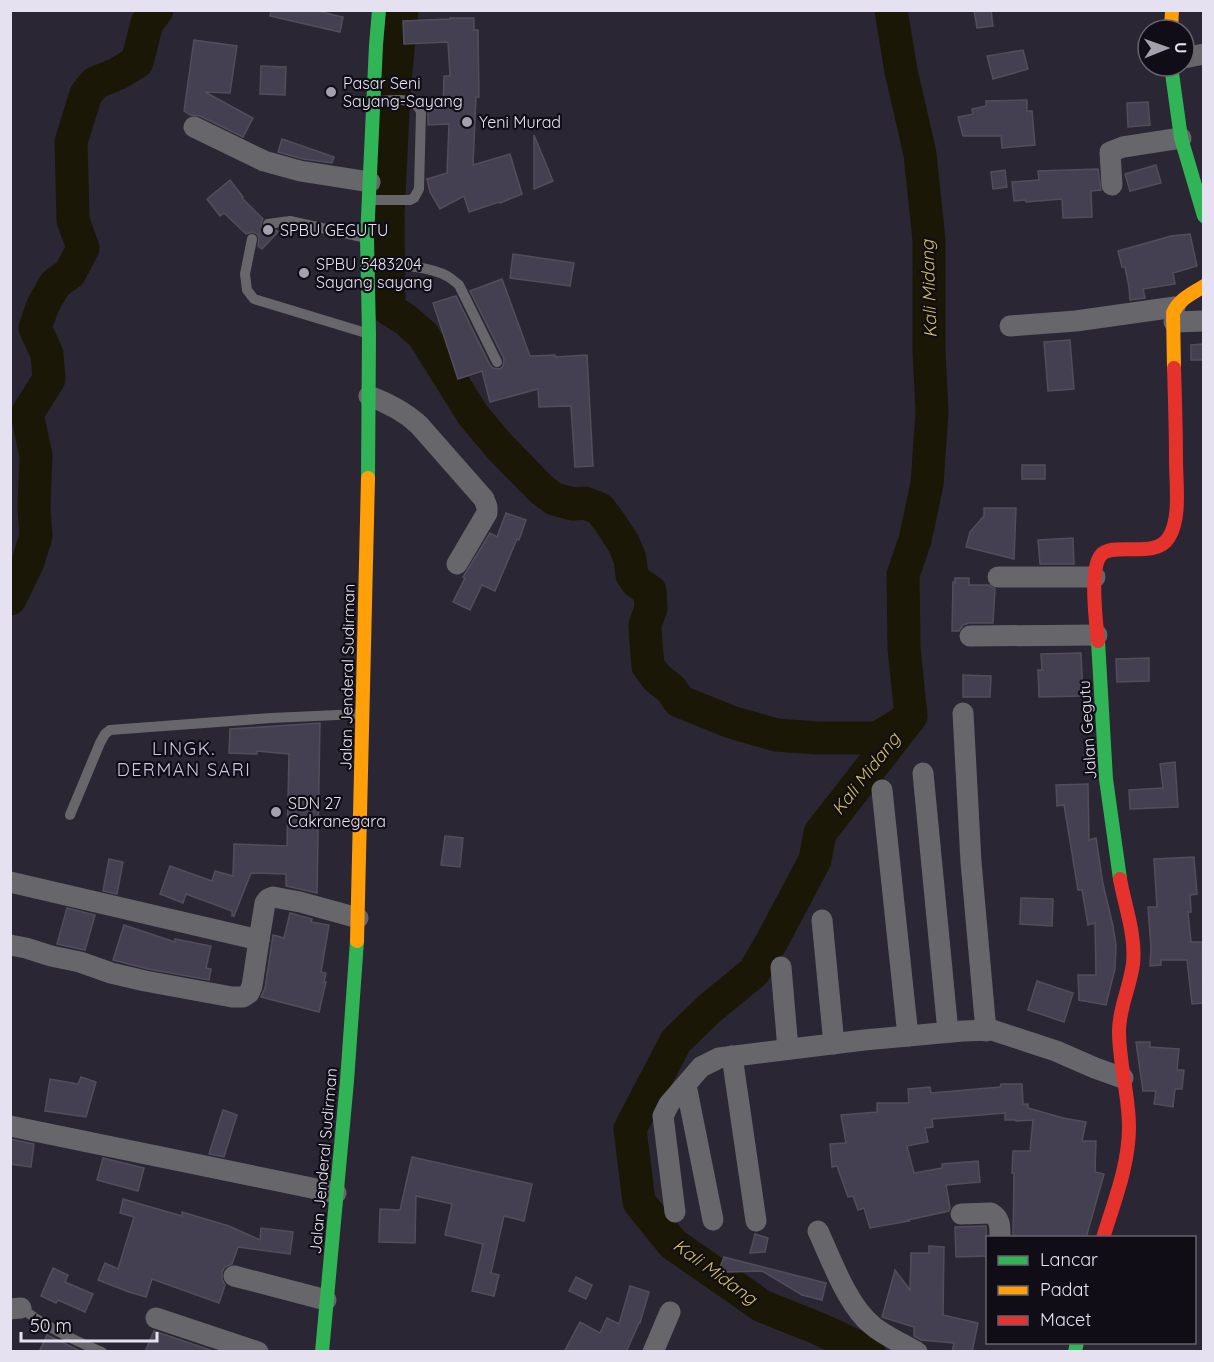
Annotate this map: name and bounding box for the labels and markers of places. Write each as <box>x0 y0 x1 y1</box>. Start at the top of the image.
place label: Pasar Seni Sayang-Sayang <box>343 73 463 111</box>
marker: Pasar Seni Sayang-Sayang <box>324 85 338 99</box>
place label: Yeni Murad <box>479 112 561 132</box>
marker: Yeni Murad <box>460 115 474 129</box>
place label: SPBU GEGUTU <box>280 220 389 240</box>
marker: SPBU GEGUTU <box>261 223 275 237</box>
place label: SPBU 5483204 Sayang sayang <box>316 254 432 292</box>
marker: SPBU 5483204 Sayang sayang <box>297 266 311 280</box>
place label: SDN 27 Cakranegara <box>288 793 386 831</box>
marker: SDN 27 Cakranegara <box>269 805 283 819</box>

